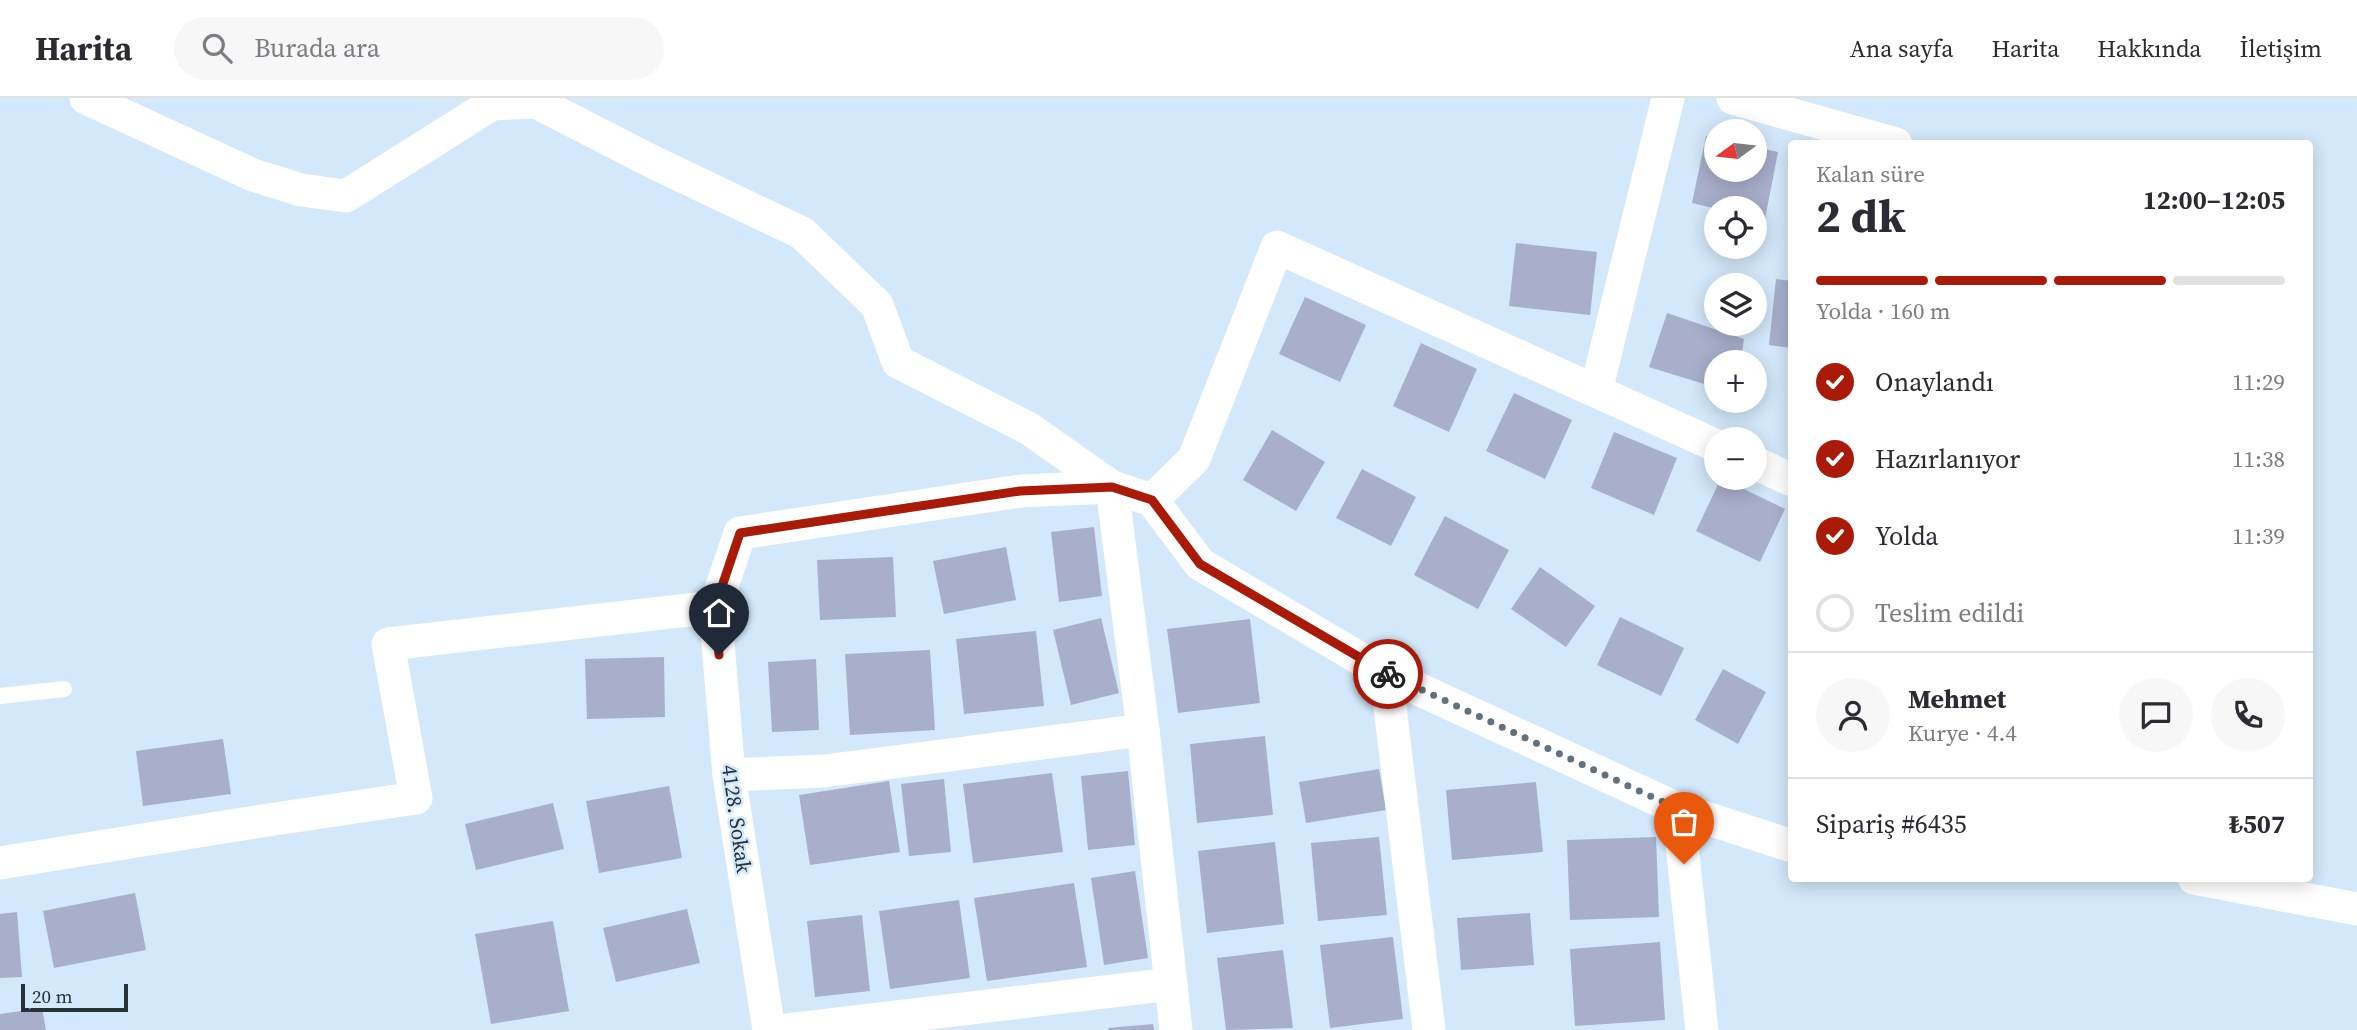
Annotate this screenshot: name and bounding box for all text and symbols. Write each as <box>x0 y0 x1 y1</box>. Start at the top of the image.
search box <box>174 17 664 80</box>
text: Harita <box>35 26 132 71</box>
icon: search <box>198 29 236 67</box>
text: Burada ara <box>254 30 380 66</box>
text: Ana sayfa <box>1850 32 1954 65</box>
text: Harita <box>1992 32 2059 65</box>
text: Hakkında <box>2097 32 2202 65</box>
text: İletişim <box>2240 32 2322 65</box>
north arrow <box>1704 119 1768 182</box>
map controls <box>1704 119 1767 490</box>
text: Kalan süre <box>1816 158 1925 190</box>
text: 12:00–12:05 <box>2143 182 2285 218</box>
text: 2 dk <box>1816 184 1906 247</box>
button: locate <box>1704 196 1767 259</box>
button: layers <box>1704 273 1767 336</box>
text: Yolda · 160 m <box>1816 295 1950 327</box>
button: + <box>1704 350 1767 413</box>
icon: check <box>1816 363 1854 401</box>
text: Onaylandı <box>1875 364 1994 400</box>
text: 11:29 <box>2232 366 2285 398</box>
button: − <box>1704 427 1767 490</box>
icon: check <box>1816 440 1854 478</box>
text: Hazırlanıyor <box>1875 441 2020 477</box>
text: 11:38 <box>2232 443 2285 475</box>
icon: check <box>1816 517 1854 555</box>
text: Yolda <box>1875 518 1939 554</box>
text: 11:39 <box>2232 520 2285 552</box>
pin <box>689 583 749 655</box>
icon: home <box>700 594 738 632</box>
text: Teslim edildi <box>1875 595 2024 631</box>
courier <box>1353 639 1423 709</box>
icon: bike <box>1369 655 1407 693</box>
button: person <box>1816 678 1890 752</box>
button: chat <box>2119 678 2193 752</box>
button: phone <box>2211 678 2285 752</box>
text: Mehmet <box>1908 681 2006 717</box>
text: Kurye · 4.4 <box>1908 717 2017 749</box>
street label: 4128. Sokak <box>715 763 759 875</box>
pin <box>1654 792 1714 864</box>
icon: bag <box>1665 803 1703 841</box>
text: Sipariş #6435 <box>1816 806 1967 842</box>
text: ₺507 <box>2229 806 2285 842</box>
scale bar <box>21 981 128 1013</box>
text: 20 m <box>32 983 73 1009</box>

